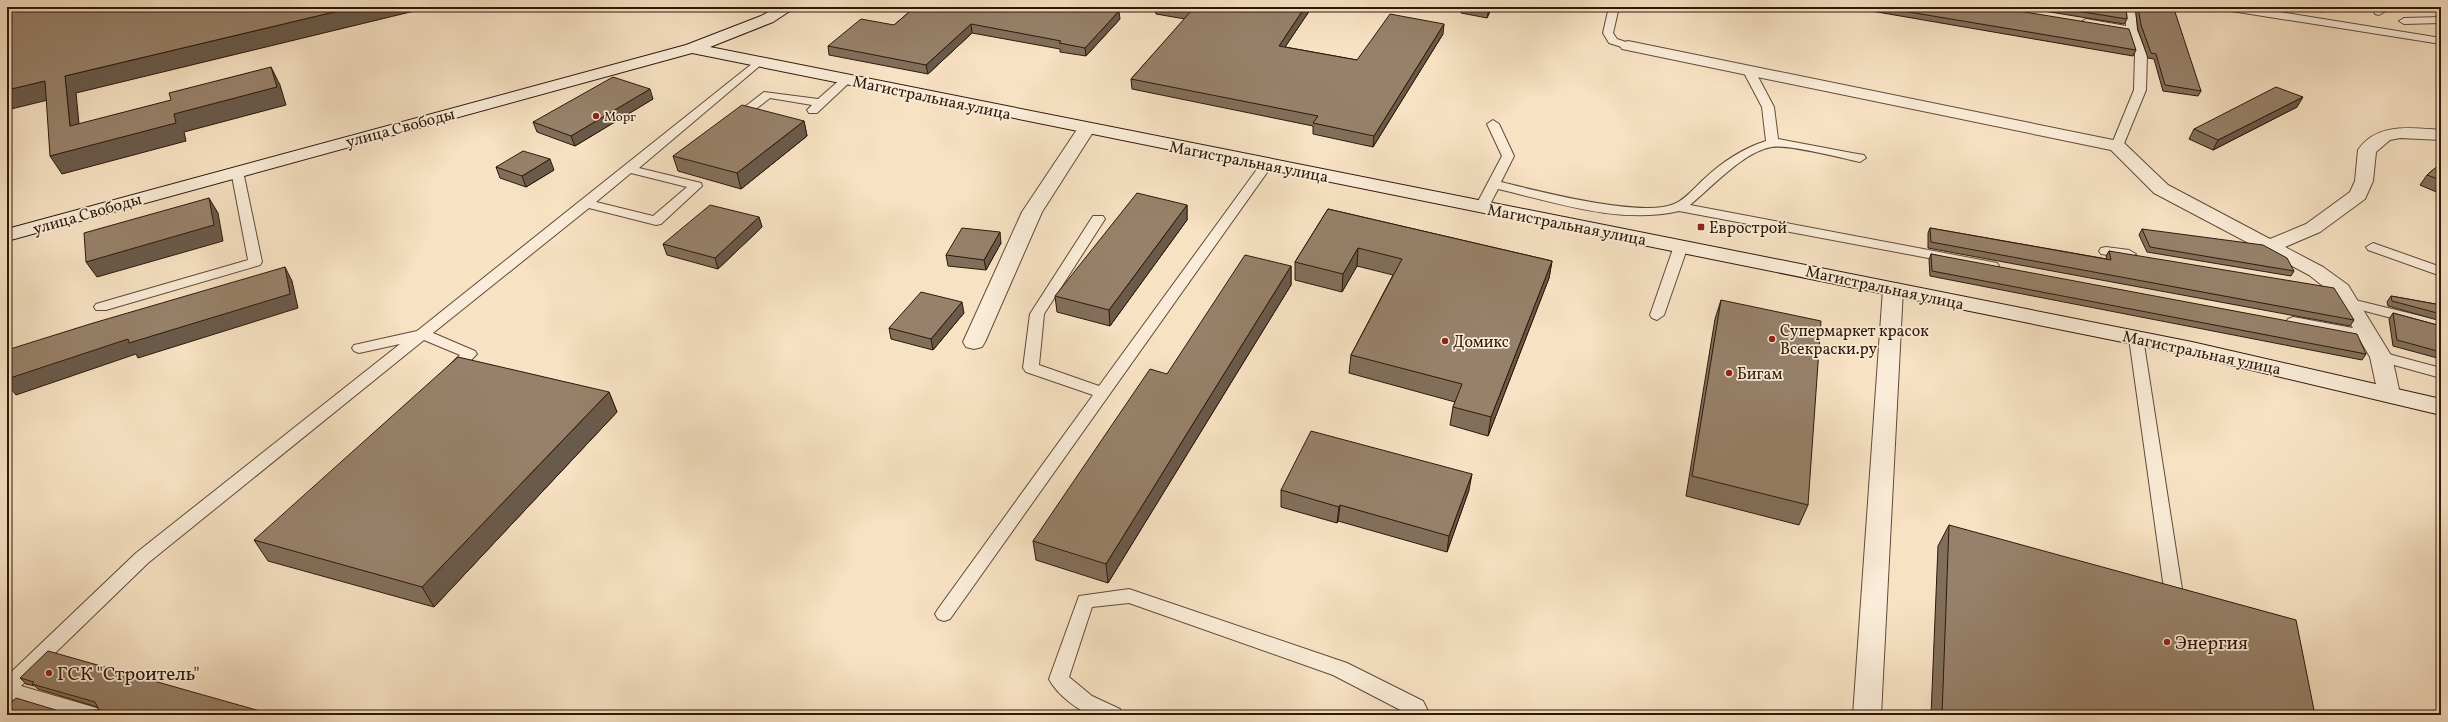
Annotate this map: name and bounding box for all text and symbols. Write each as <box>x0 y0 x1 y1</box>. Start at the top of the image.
street label: Магистральная улица <box>850 71 1013 127</box>
street label: улица Свободы <box>344 104 458 154</box>
place label: Морг <box>604 109 636 127</box>
marker: Морг <box>591 111 601 121</box>
street label: Магистральная улица <box>1167 137 1330 189</box>
street label: улица Свободы <box>31 189 144 241</box>
street label: Магистральная улица <box>1485 200 1648 252</box>
place label: Еврострой <box>1709 218 1787 240</box>
marker: Еврострой <box>1696 222 1706 232</box>
street label: Магистральная улица <box>1803 261 1966 317</box>
place label: Супермаркет красок Всекраски.ру <box>1780 321 1929 361</box>
street label: Магистральная улица <box>2120 326 2283 382</box>
place label: Домикс <box>1453 332 1509 354</box>
marker: Супермаркет красок Всекраски.ру <box>1767 334 1777 344</box>
marker: Домикс <box>1440 336 1450 346</box>
place label: Бигам <box>1737 364 1783 386</box>
marker: Бигам <box>1724 368 1734 378</box>
place label: Энергия <box>2175 631 2248 657</box>
marker: Энергия <box>2162 637 2172 647</box>
place label: ГСК "Строитель" <box>57 662 200 688</box>
marker: ГСК "Строитель" <box>44 668 54 678</box>

